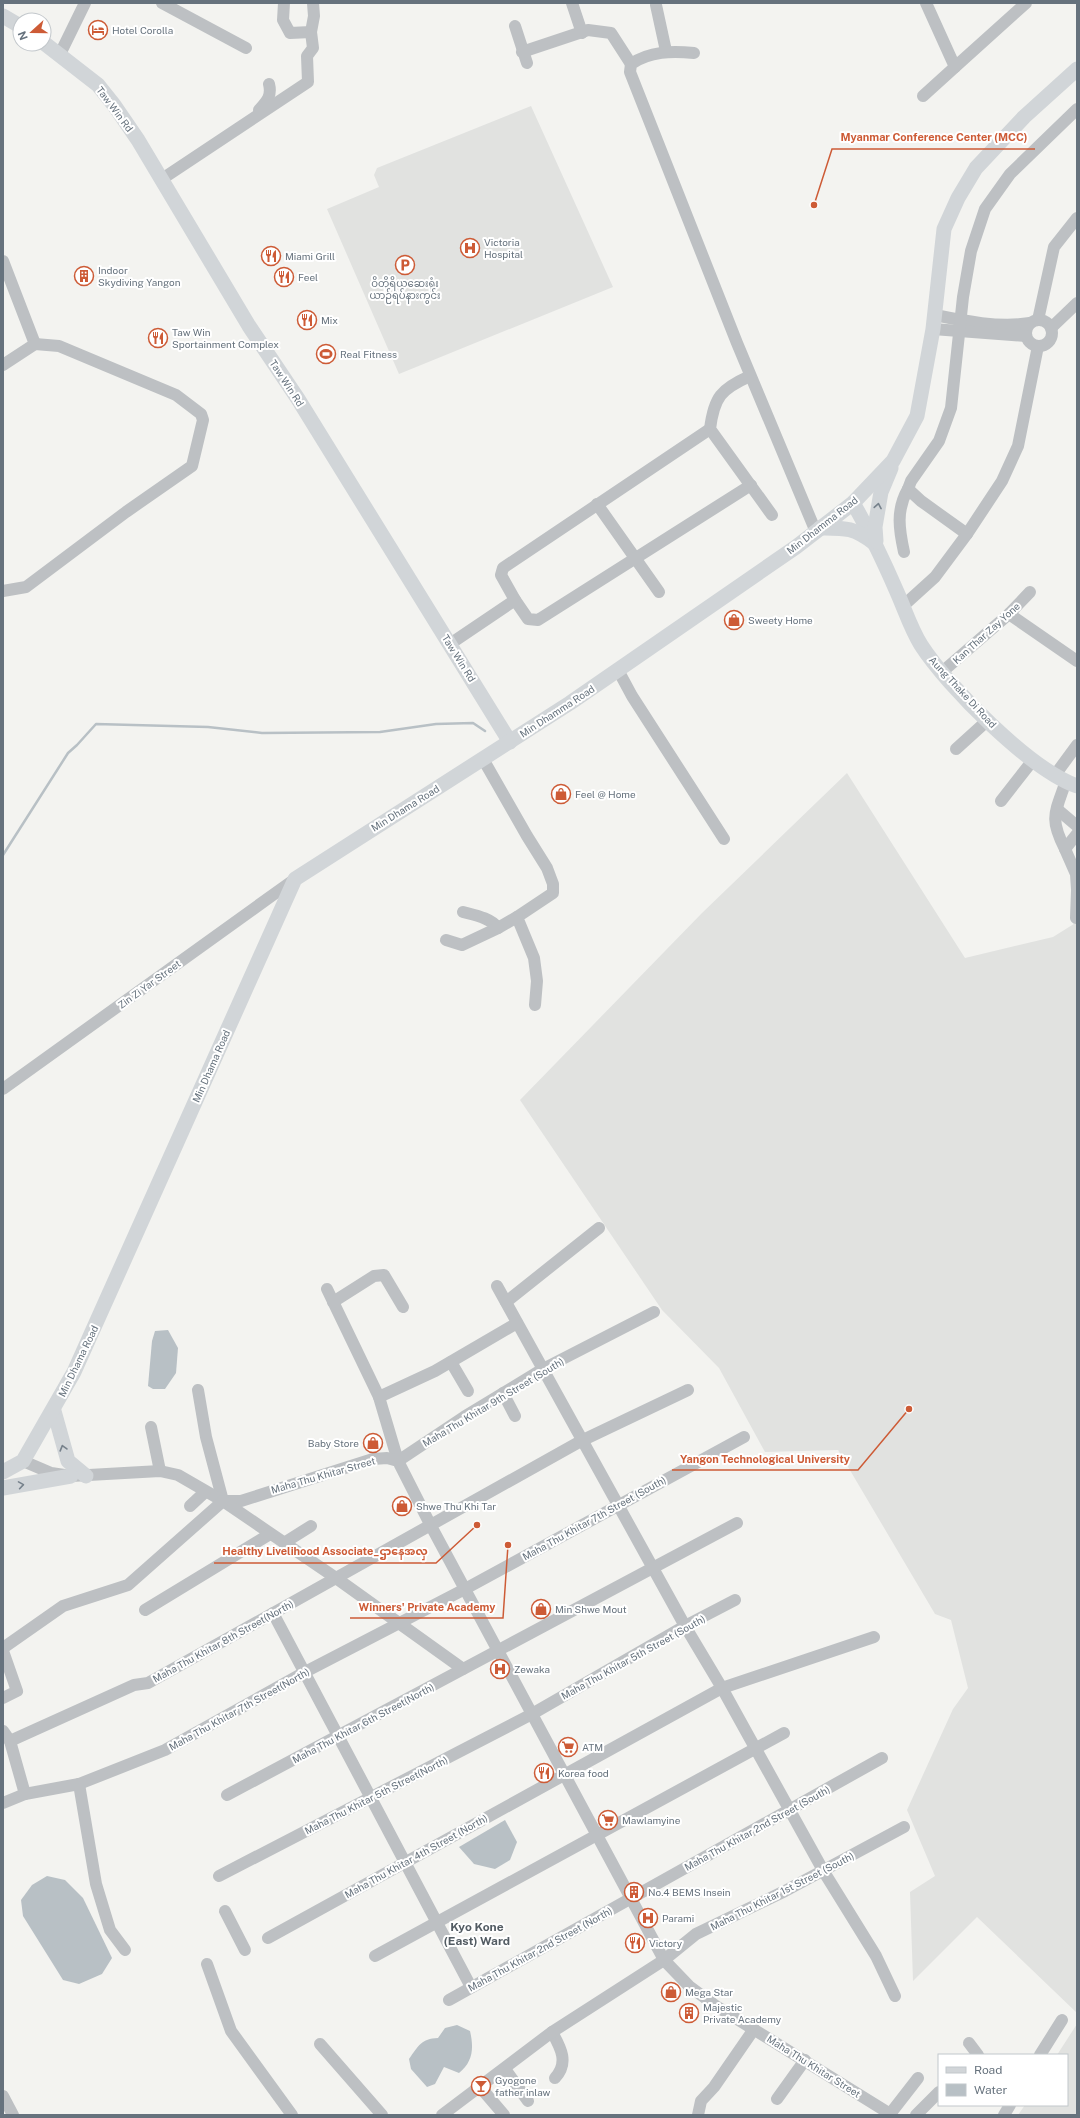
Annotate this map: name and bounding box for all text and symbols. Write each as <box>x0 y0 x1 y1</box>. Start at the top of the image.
north arrow <box>12 12 52 52</box>
hotel icon: Hotel Corolla <box>87 19 109 41</box>
place label: Hotel Corolla <box>112 24 173 36</box>
text: N <box>16 29 30 42</box>
street label: Taw Win Rd <box>94 84 136 134</box>
callout: Myanmar Conference Center (MCC) <box>832 126 1035 149</box>
text: Myanmar Conference Center (MCC) <box>840 131 1028 143</box>
place label: Victoria Hospital <box>484 236 523 260</box>
hospital icon: Victoria Hospital <box>459 237 481 259</box>
restaurant icon: Miami Grill <box>260 245 282 267</box>
place label: Miami Grill <box>285 250 335 262</box>
parking icon: ဝိတိုရိယဆေးရုံး ယာဉ်ရပ်နားကွင်း <box>394 254 416 276</box>
place label: Indoor Skydiving Yangon <box>98 264 181 288</box>
building icon: Indoor Skydiving Yangon <box>73 265 95 287</box>
restaurant icon: Feel <box>273 266 295 288</box>
place label: Feel <box>298 271 318 283</box>
place label: ဝိတိုရိယဆေးရုံး ယာဉ်ရပ်နားကွင်း <box>370 276 440 304</box>
restaurant icon: Mix <box>296 309 318 331</box>
place label: Mix <box>321 314 338 326</box>
place label: Taw Win Sportainment Complex <box>172 326 279 350</box>
restaurant icon: Taw Win Sportainment Complex <box>147 327 169 349</box>
sports icon: Real Fitness <box>315 343 337 365</box>
place label: Real Fitness <box>340 348 397 360</box>
street label: Taw Win Rd <box>267 357 307 409</box>
street label: Min Dhamma Road <box>784 494 860 556</box>
one-way arrow <box>874 503 882 509</box>
street label: Kan Thar Zay Yone <box>950 600 1022 666</box>
shop icon: Sweety Home <box>723 609 745 631</box>
place label: Sweety Home <box>748 614 813 626</box>
street label: Taw Win Rd <box>440 632 478 684</box>
street label: Aung Thake Di Road <box>927 654 999 730</box>
street label: Min Dhamma Road <box>517 682 597 740</box>
street label: Min Dhama Road <box>369 782 441 834</box>
shop icon: Feel @ Home <box>550 783 572 805</box>
place label: Feel @ Home <box>575 788 636 800</box>
street label: Zin Zi Yar Street <box>115 957 183 1011</box>
street label: Min Dhama Road <box>190 1028 232 1104</box>
street label: Min Dhama Road <box>55 1323 101 1399</box>
street label: Maha Thu Khitar 9th Street (South) <box>420 1355 566 1449</box>
shop icon: Baby Store <box>362 1432 384 1454</box>
place label: Baby Store <box>308 1437 359 1449</box>
one-way arrow <box>59 1444 68 1451</box>
callout: Yangon Technological University <box>672 1447 858 1470</box>
text: Yangon Technological University <box>680 1453 851 1465</box>
street label: Maha Thu Khitar Street <box>269 1454 377 1496</box>
street label: Maha Thu Khitar 7th Street (South) <box>520 1473 668 1563</box>
one-way arrow <box>18 1481 24 1490</box>
shop icon: Shwe Thu Khi Tar <box>391 1495 413 1517</box>
place label: Shwe Thu Khi Tar <box>416 1500 496 1512</box>
callout: Healthy Livelihood Associate_ဌာနေအလှ <box>214 1540 436 1563</box>
text: Healthy Livelihood Associate_ဌာနေအလှ <box>222 1545 428 1561</box>
callout: Winners' Private Academy <box>350 1595 503 1618</box>
street label: Maha Thu Khitar 8th Street(North) <box>150 1597 296 1685</box>
shop icon: Min Shwe Mout <box>530 1598 552 1620</box>
text: Winners' Private Academy <box>359 1601 496 1613</box>
place label: Min Shwe Mout <box>555 1603 627 1615</box>
street label: Maha Thu Khitar 5th Street (South) <box>559 1612 707 1702</box>
hospital icon: Zewaka <box>489 1658 511 1680</box>
place label: Zewaka <box>514 1663 550 1675</box>
street label: Maha Thu Khitar 7th Street(North) <box>167 1665 311 1753</box>
street label: Maha Thu Khitar 6th Street(North) <box>290 1680 436 1766</box>
supermarket icon: ATM <box>557 1736 579 1758</box>
place label: ATM <box>582 1741 603 1753</box>
street label: Maha Thu Khitar 5th Street(North) <box>302 1754 450 1836</box>
restaurant icon: Korea food <box>533 1762 555 1784</box>
place label: Korea food <box>558 1767 609 1779</box>
street label: Maha Thu Khitar 2nd Street (South) <box>682 1783 832 1873</box>
supermarket icon: Mawlamyine <box>597 1809 619 1831</box>
street label: Maha Thu Khitar 4th Street (North) <box>342 1812 490 1900</box>
place label: Mawlamyine <box>622 1814 681 1826</box>
street label: Maha Thu Khitar 1st Street (South) <box>708 1849 856 1933</box>
building icon: No.4 BEMS Insein <box>623 1881 645 1903</box>
place label: No.4 BEMS Insein <box>648 1886 731 1898</box>
street label: Maha Thu Khitar 2nd Street (North) <box>466 1904 614 1994</box>
hospital icon: Parami <box>637 1907 659 1929</box>
place label: Parami <box>662 1912 694 1924</box>
district label: Kyo Kone (East) Ward <box>444 1920 510 1948</box>
restaurant icon: Victory <box>624 1932 646 1954</box>
place label: Victory <box>649 1937 683 1949</box>
shop icon: Mega Star <box>660 1981 682 2003</box>
place label: Mega Star <box>685 1986 733 1998</box>
place label: Majestic Private Academy <box>703 2001 782 2025</box>
building icon: Majestic Private Academy <box>678 2002 700 2024</box>
street label: Maha Thu Khitar Street <box>765 2032 863 2100</box>
legend <box>938 2054 1068 2106</box>
text: Road <box>974 2063 1002 2077</box>
place label: Gyogone father inlaw <box>495 2074 551 2098</box>
bar icon: Gyogone father inlaw <box>470 2075 492 2097</box>
text: Water <box>974 2083 1008 2097</box>

